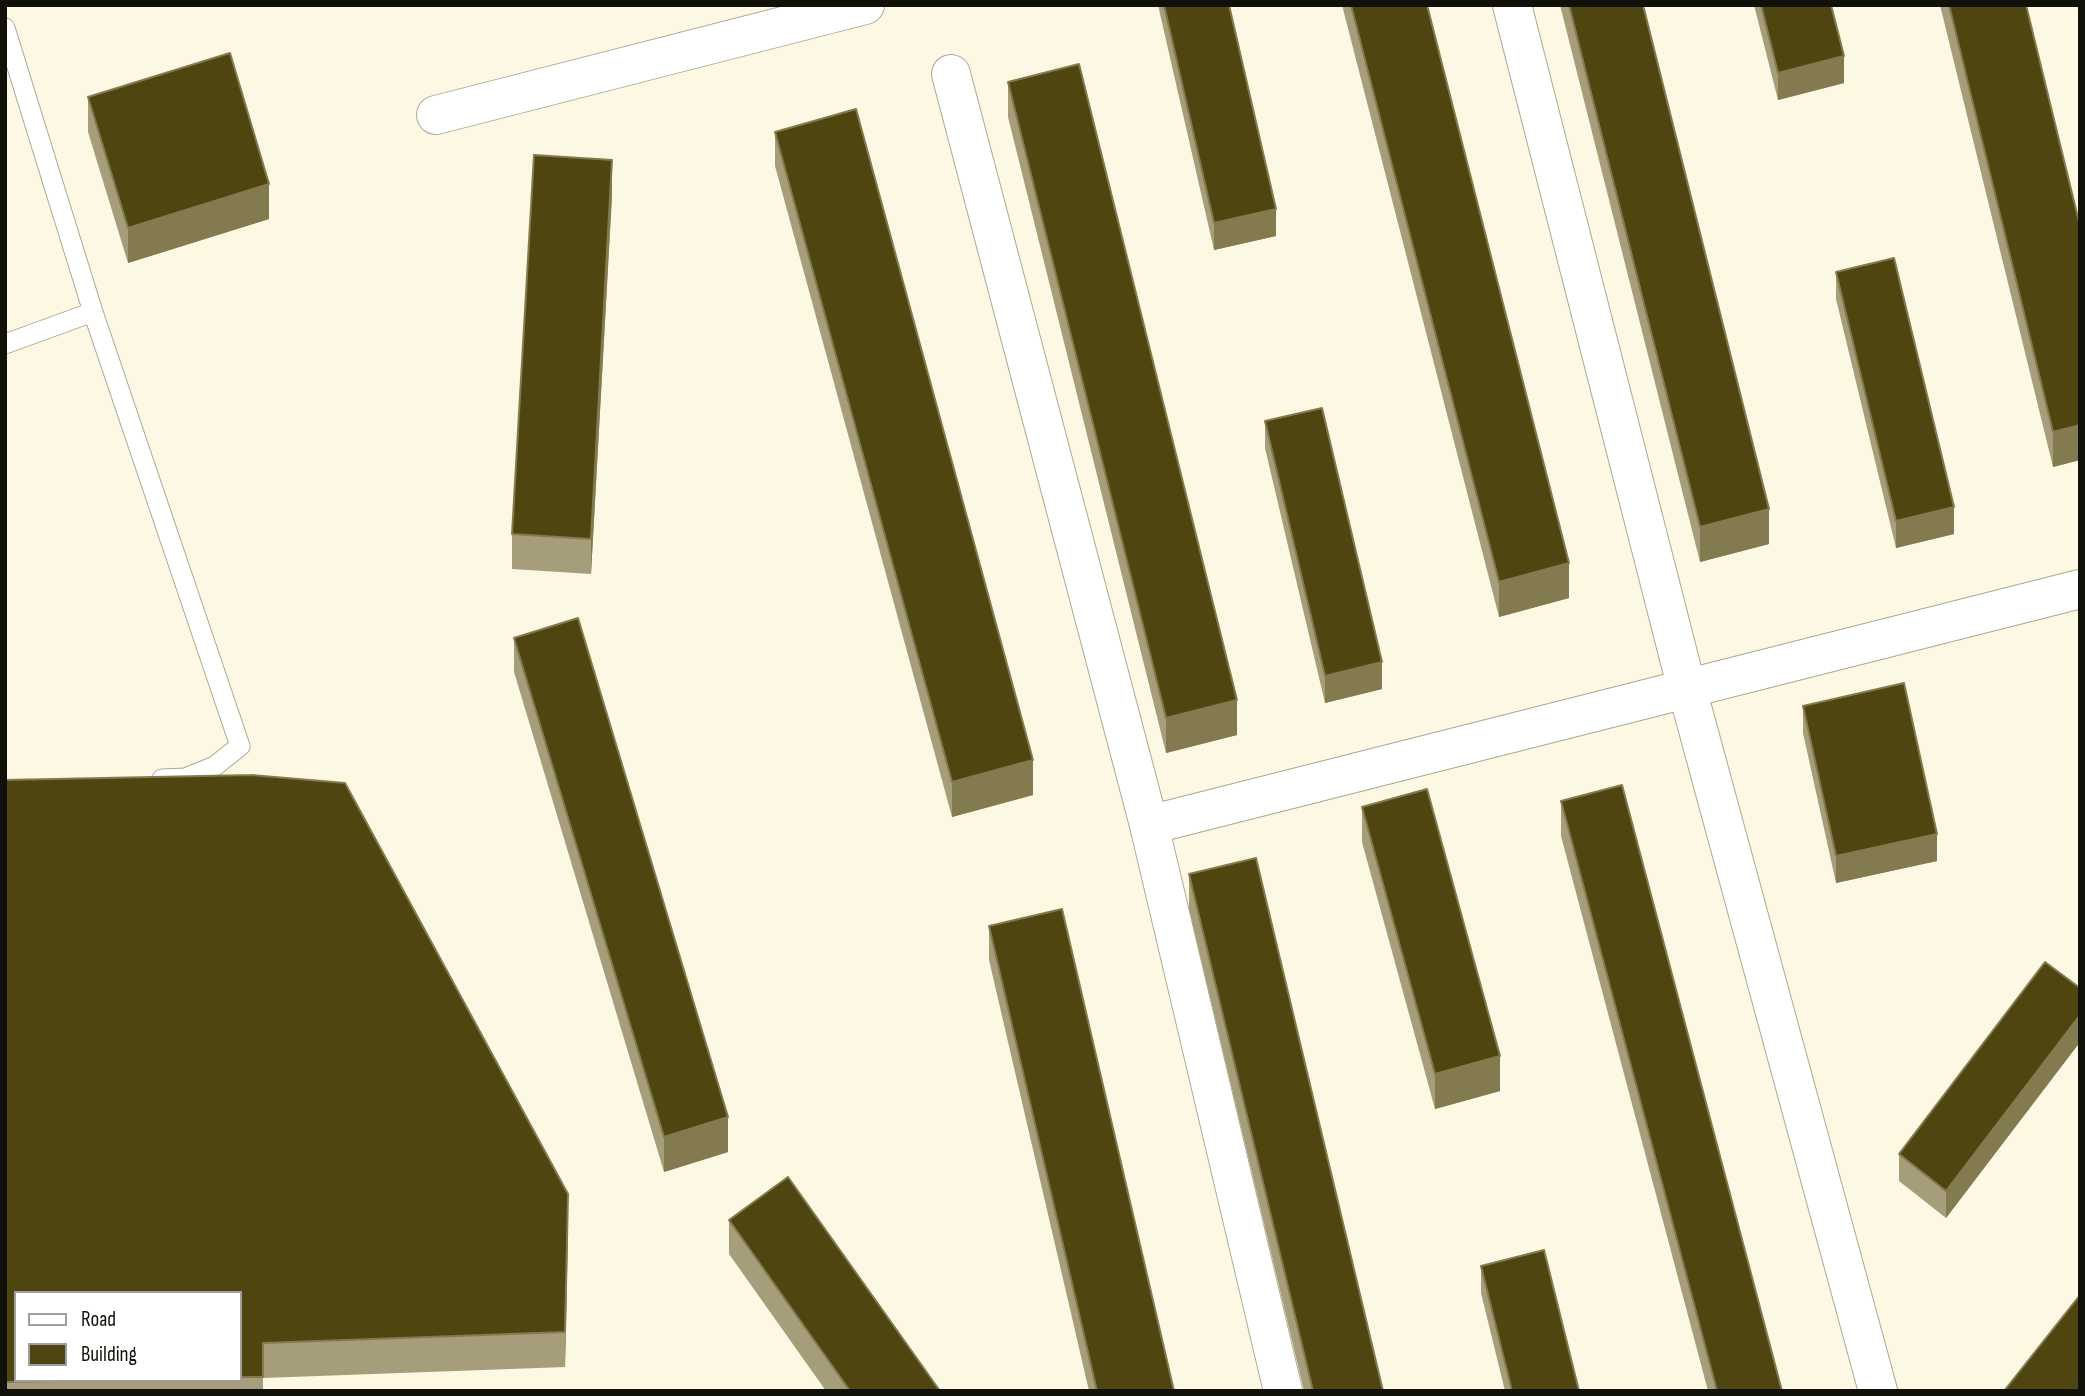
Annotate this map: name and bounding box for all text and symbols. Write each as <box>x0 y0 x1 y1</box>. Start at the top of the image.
legend <box>14 1291 242 1382</box>
text: Road <box>81 1307 116 1332</box>
text: Building <box>81 1342 137 1367</box>

